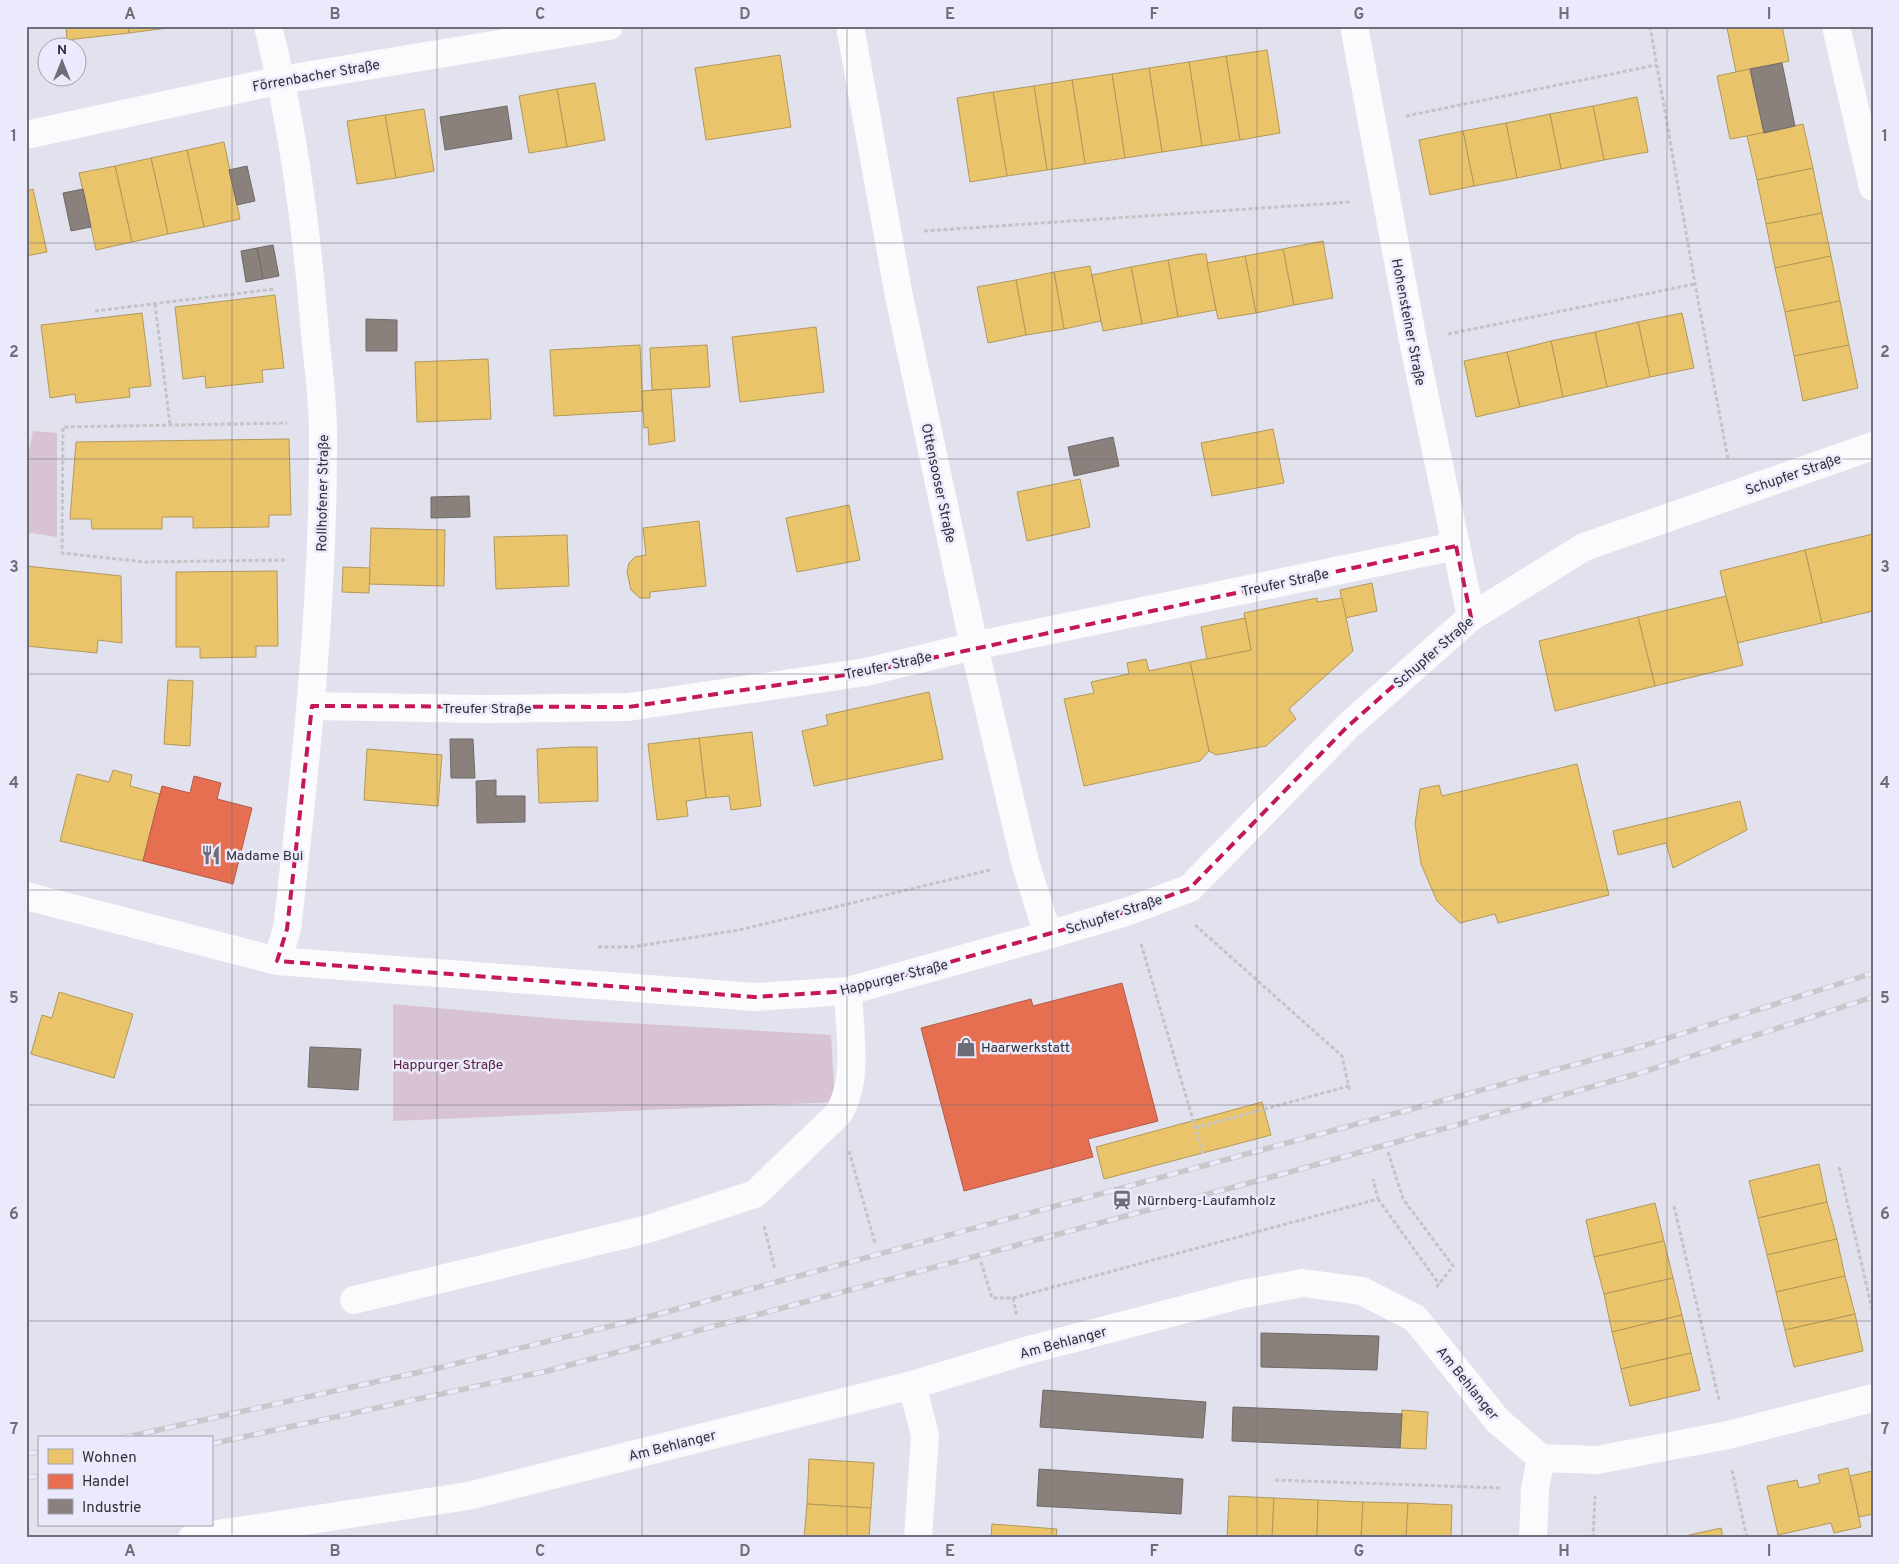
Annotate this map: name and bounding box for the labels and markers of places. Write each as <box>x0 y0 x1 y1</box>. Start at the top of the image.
restaurant icon: Madame Bui <box>200 844 222 866</box>
place label: Madame Bui <box>226 848 303 865</box>
shop icon: Haarwerkstatt <box>955 1036 977 1058</box>
place label: Haarwerkstatt <box>981 1040 1070 1057</box>
station icon: Nürnberg-Laufamholz <box>1111 1189 1133 1211</box>
place label: Nürnberg-Laufamholz <box>1137 1193 1276 1210</box>

